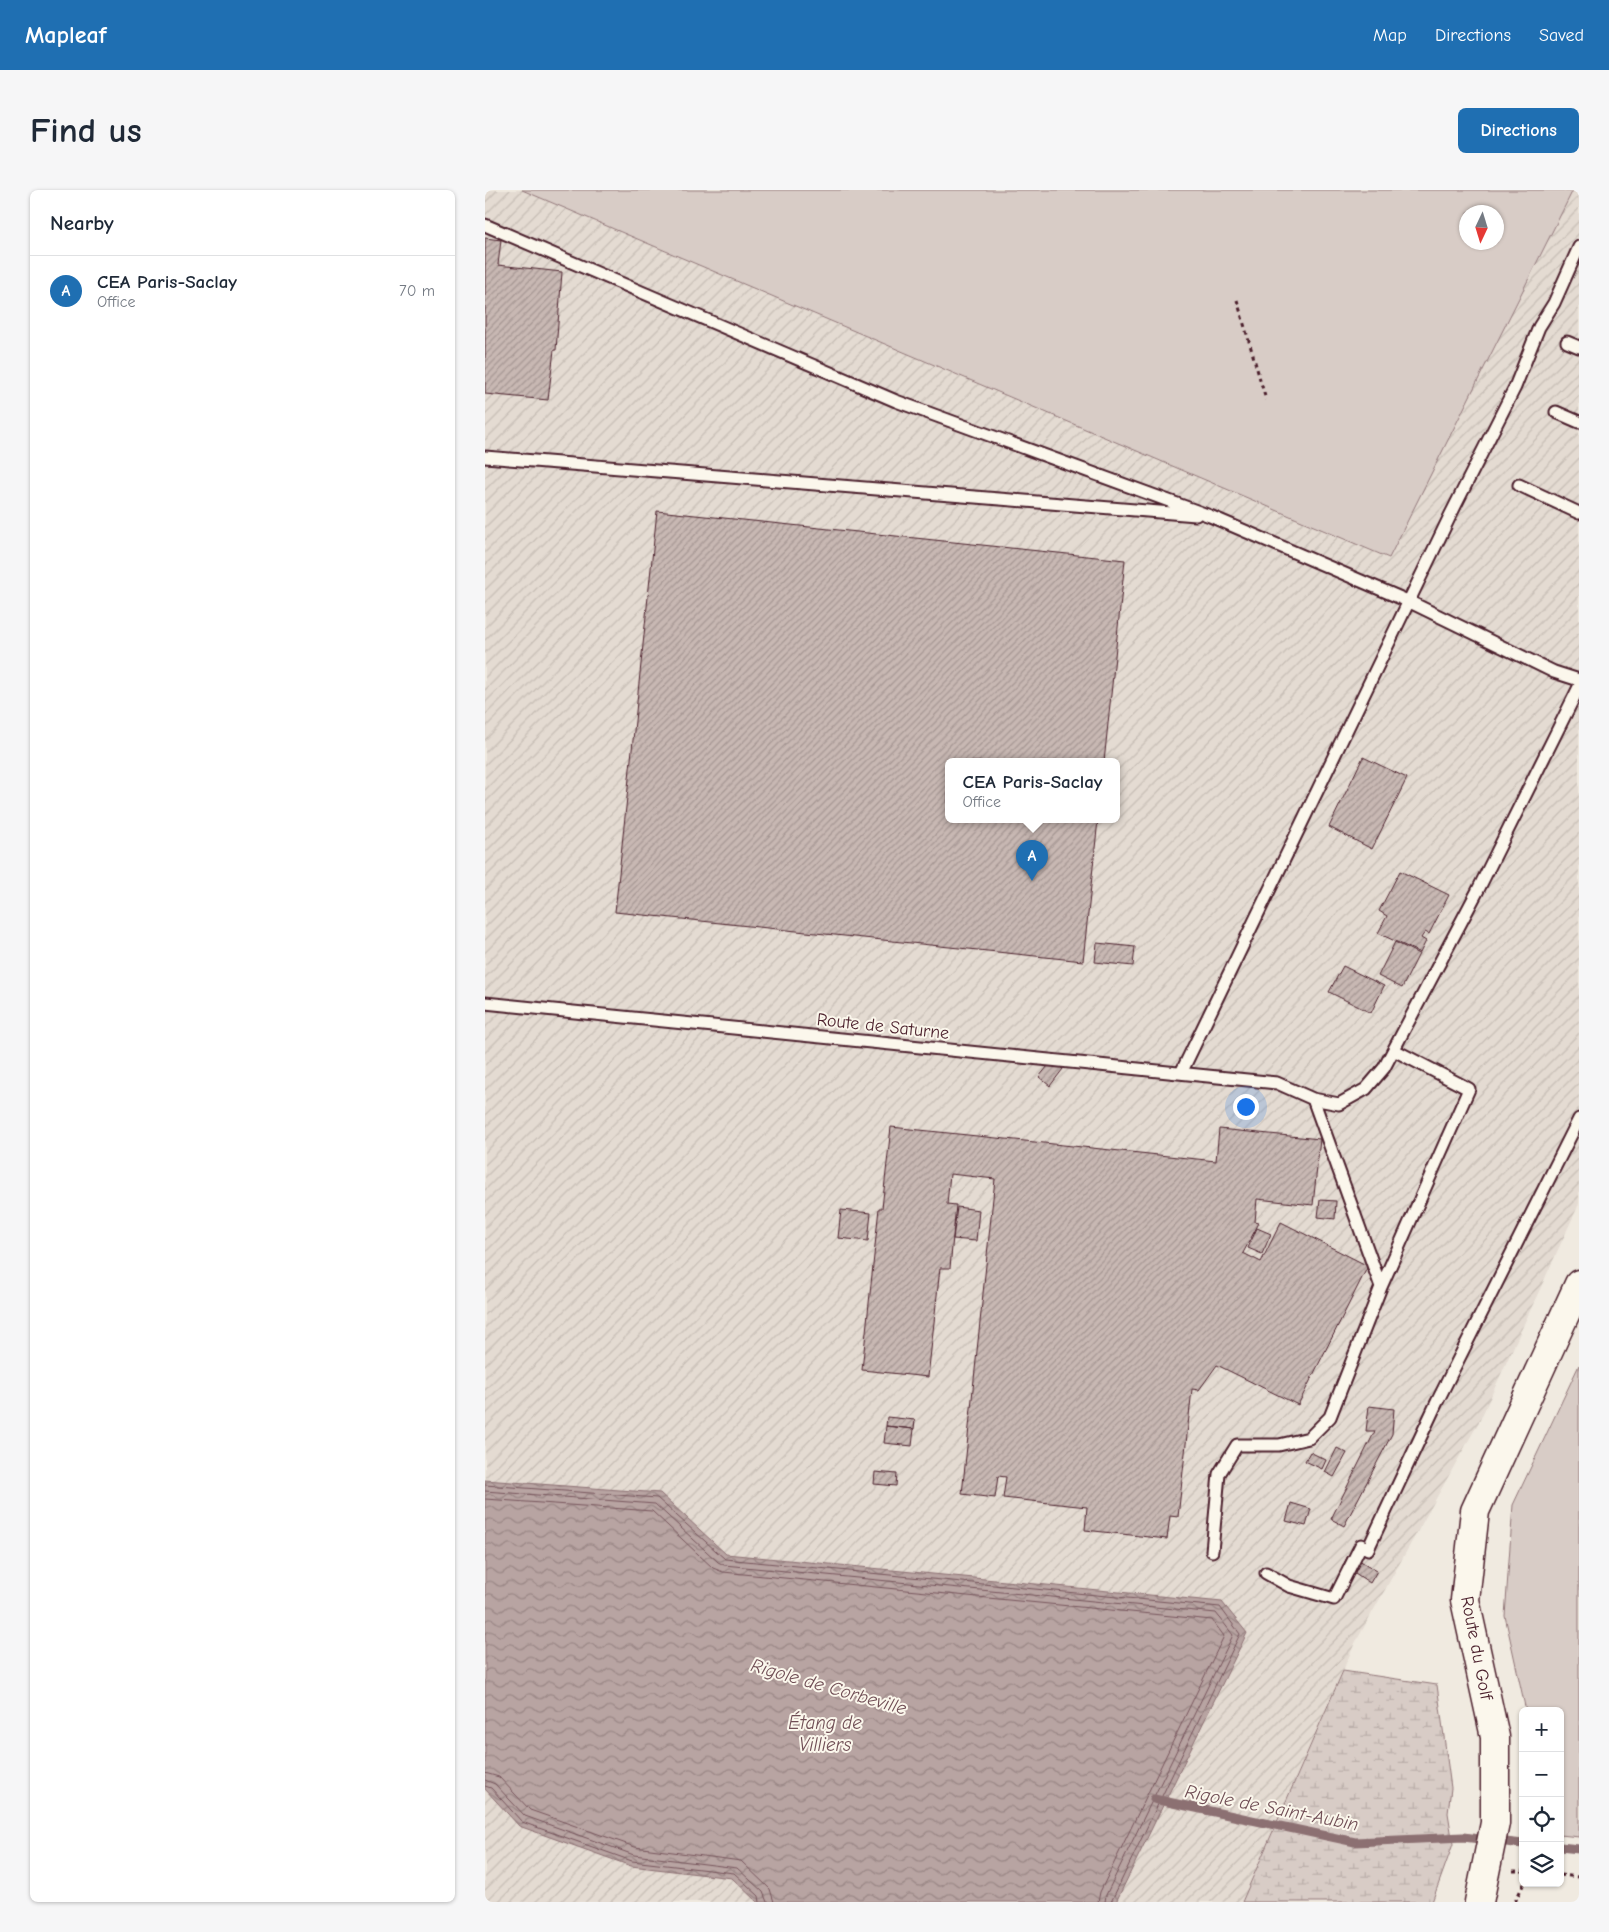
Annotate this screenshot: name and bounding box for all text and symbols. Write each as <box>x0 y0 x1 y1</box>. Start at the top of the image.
text: Mapleaf <box>25 21 106 49</box>
text: Map <box>1373 25 1407 46</box>
text: Directions <box>1435 25 1511 46</box>
text: Saved <box>1539 25 1584 46</box>
button: Directions <box>1458 108 1579 153</box>
text: Find us <box>30 110 142 151</box>
north arrow <box>1459 205 1504 250</box>
text: Nearby <box>50 211 114 235</box>
text: CEA Paris-Saclay <box>97 271 237 293</box>
text: A <box>62 282 70 300</box>
text: 70 m <box>399 282 435 300</box>
text: Office <box>97 293 136 311</box>
popup <box>945 758 1120 823</box>
text: CEA Paris-Saclay <box>962 771 1103 793</box>
text: Office <box>962 793 1001 811</box>
pin: A <box>1016 840 1048 881</box>
street label: Route de Saturne <box>816 1009 950 1044</box>
your location <box>1233 1094 1259 1120</box>
street label: Route du Golf <box>1456 1595 1497 1703</box>
water label: Rigole de Corbeville <box>748 1654 909 1720</box>
map controls <box>1519 1707 1564 1887</box>
button: + <box>1519 1707 1564 1752</box>
water label: Étang de Villiers <box>788 1711 862 1756</box>
button: − <box>1519 1752 1564 1797</box>
water label: Rigole de Saint-Aubin <box>1183 1780 1360 1836</box>
button: locate <box>1519 1797 1564 1842</box>
button: layers <box>1519 1842 1564 1887</box>

